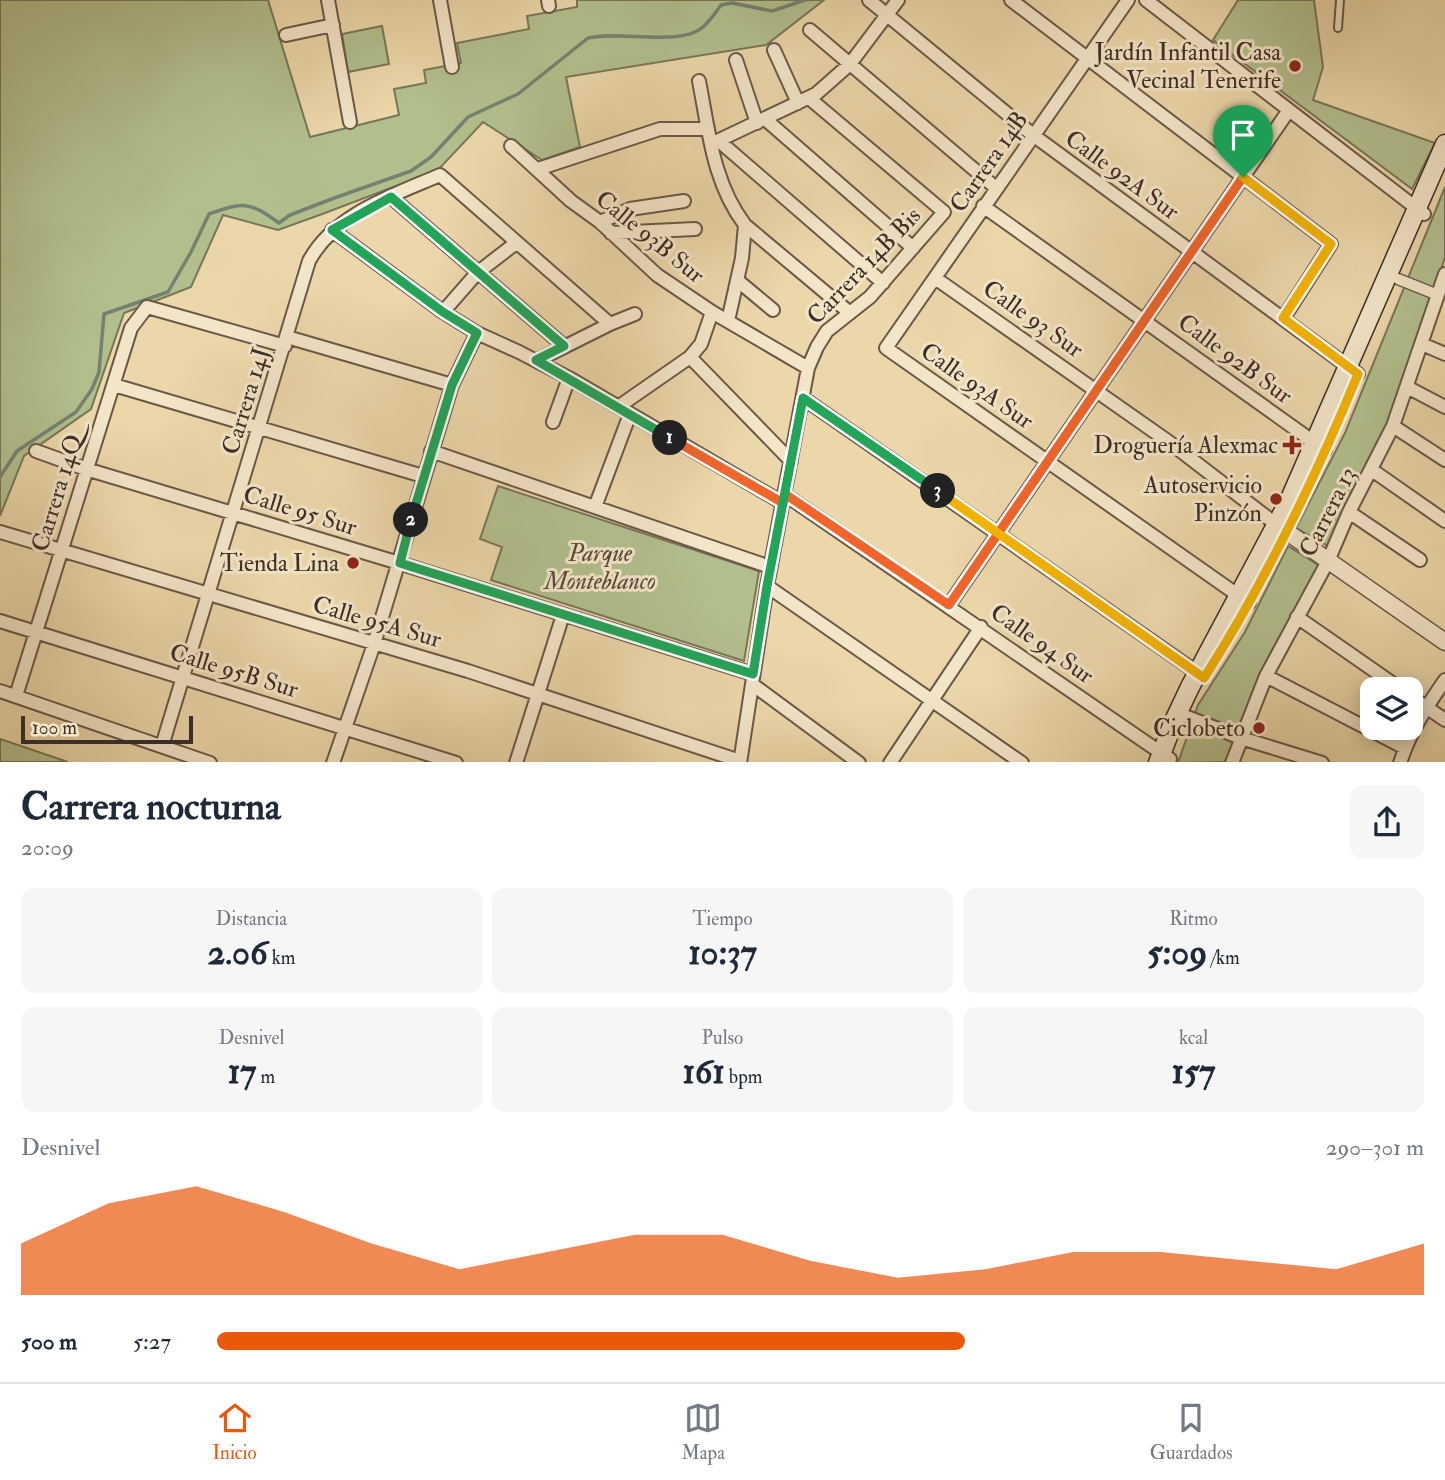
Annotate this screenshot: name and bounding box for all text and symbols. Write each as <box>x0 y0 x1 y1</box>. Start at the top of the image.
place label: Jardín Infantil Casa Vecinal Tenerife <box>1094 37 1282 96</box>
marker: Jardín Infantil Casa Vecinal Tenerife <box>1287 58 1303 74</box>
street label: Carrera 14B <box>943 105 1035 219</box>
pin <box>1213 105 1273 177</box>
icon: arrive <box>1224 116 1262 154</box>
street label: Calle 92A Sur <box>1059 123 1185 227</box>
street label: Calle 93B Sur <box>589 184 711 290</box>
street label: Carrera 14B Bis <box>800 201 928 331</box>
street label: Calle 93 Sur <box>977 273 1089 365</box>
street label: Calle 92B Sur <box>1171 307 1299 411</box>
street label: Calle 93A Sur <box>914 336 1040 436</box>
street label: Carrera 14J <box>215 344 277 458</box>
street label: Carrera 14Q <box>25 416 94 555</box>
pin: 1 <box>652 420 688 456</box>
text: 1 <box>666 425 673 449</box>
place label: Droguería Alexmac <box>1093 430 1278 461</box>
marker: Droguería Alexmac <box>1284 437 1300 453</box>
street label: Carrera 13 <box>1292 462 1364 562</box>
place label: Autoservicio Pinzón <box>1143 470 1262 529</box>
pin: 3 <box>920 474 956 508</box>
text: 3 <box>934 478 941 502</box>
street label: Calle 95 Sur <box>239 479 361 543</box>
marker: Autoservicio Pinzón <box>1268 491 1284 507</box>
pin: 2 <box>394 503 428 538</box>
text: 2 <box>406 507 415 531</box>
park label: Parque Monteblanco <box>542 538 656 597</box>
place label: Tienda Lina <box>220 548 340 579</box>
marker: Tienda Lina <box>345 555 361 571</box>
street label: Calle 95A Sur <box>309 589 445 655</box>
street label: Calle 94 Sur <box>984 597 1100 691</box>
street label: Calle 95B Sur <box>166 637 302 705</box>
map controls <box>1360 677 1423 740</box>
button: layers <box>1360 677 1423 740</box>
scale bar <box>21 713 192 745</box>
place label: Ciclobeto <box>1153 713 1245 744</box>
text: 100 m <box>32 716 77 740</box>
marker: Ciclobeto <box>1251 720 1267 736</box>
text: Carrera nocturna <box>21 783 281 831</box>
button: share <box>1350 785 1424 859</box>
text: 20:09 <box>21 833 74 862</box>
text: Distancia <box>216 907 287 931</box>
text: Tiempo <box>692 907 753 931</box>
text: Ritmo <box>1169 907 1218 931</box>
text: 2.06 <box>208 931 268 975</box>
text: 10:37 <box>688 931 757 975</box>
text: 5:09 <box>1147 931 1207 975</box>
text: km <box>268 946 295 970</box>
text: /km <box>1207 946 1240 970</box>
text: Desnivel <box>219 1026 284 1050</box>
text: Pulso <box>702 1026 743 1050</box>
text: kcal <box>1179 1026 1208 1050</box>
text: 17 <box>228 1050 256 1094</box>
text: 161 <box>682 1050 725 1094</box>
text: 157 <box>1172 1050 1215 1094</box>
text: m <box>256 1065 275 1089</box>
text: bpm <box>725 1065 763 1089</box>
text: Desnivel <box>21 1133 100 1162</box>
text: 290–301 m <box>1326 1133 1424 1162</box>
text: 500 m <box>21 1327 77 1356</box>
text: 5:27 <box>133 1327 171 1356</box>
tab: Inicio <box>212 1399 257 1465</box>
tab: Mapa <box>681 1399 725 1465</box>
tab: Guardados <box>1150 1399 1233 1465</box>

